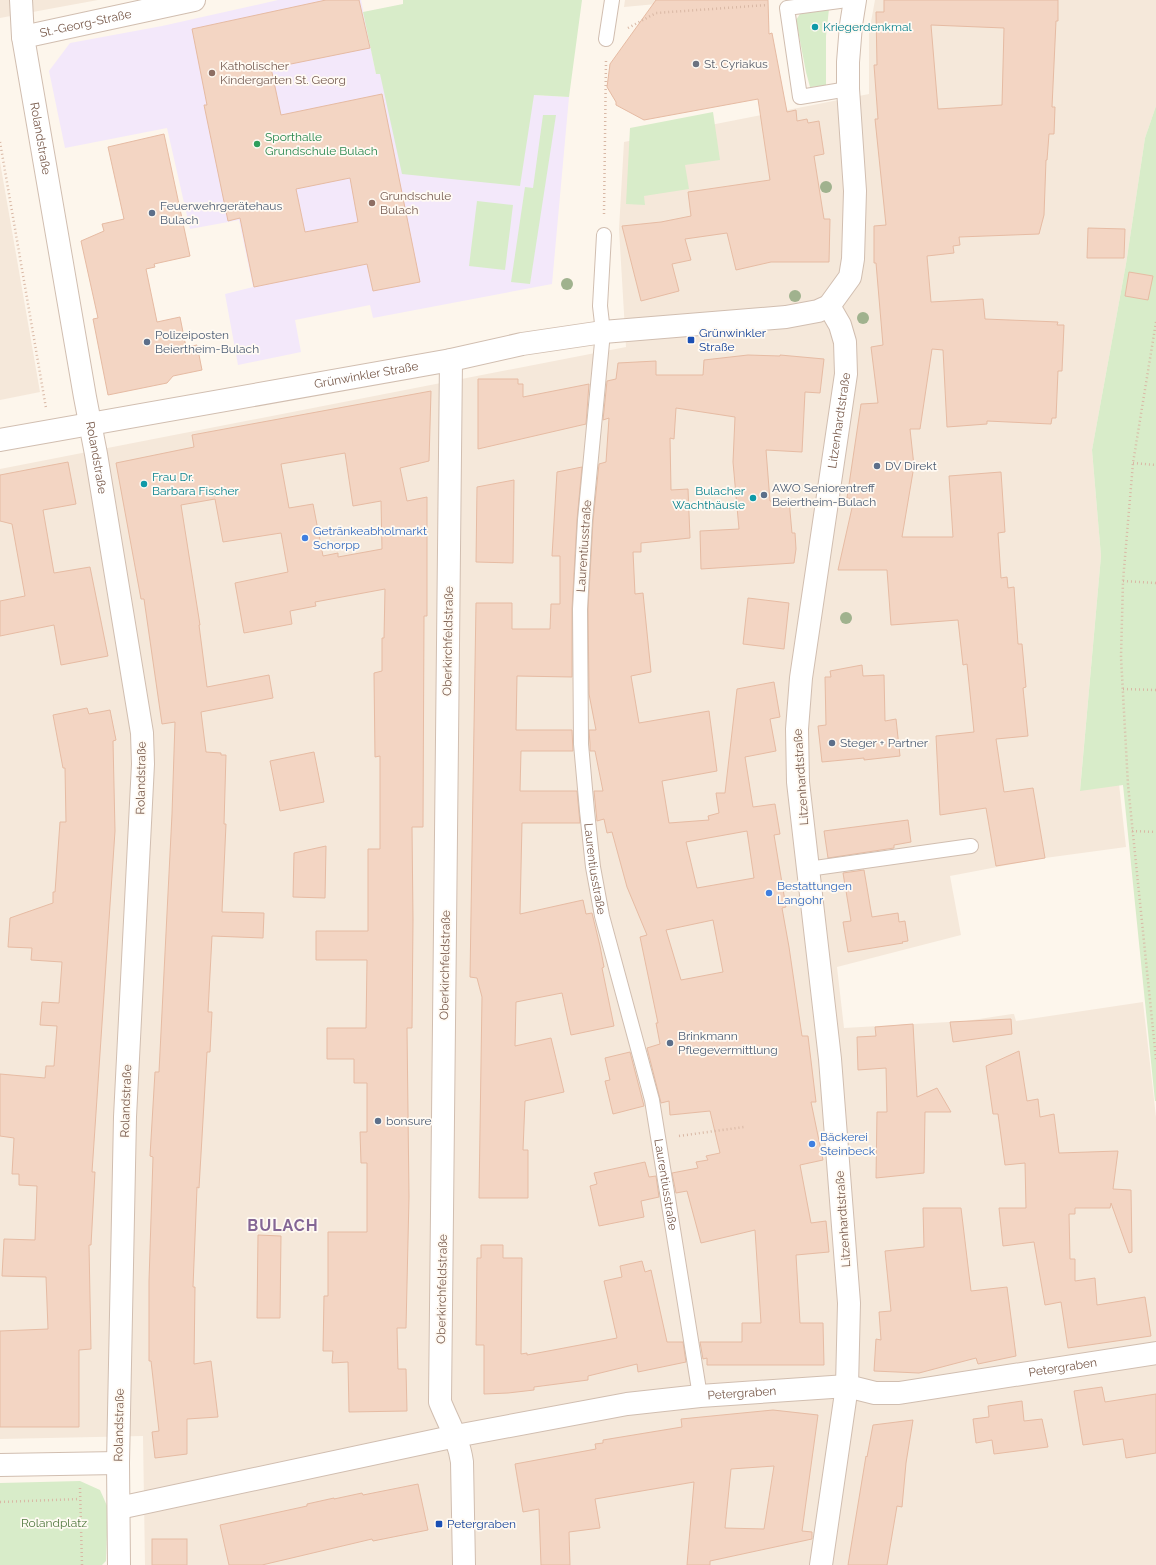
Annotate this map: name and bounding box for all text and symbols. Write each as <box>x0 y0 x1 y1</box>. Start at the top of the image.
street label: St.-Georg-Straße <box>38 7 133 40</box>
place label: Kriegerdenkmal <box>823 20 913 34</box>
marker: Kriegerdenkmal <box>810 22 820 32</box>
place label: St. Cyriakus <box>704 57 768 71</box>
place label: Katholischer Kindergarten St. Georg <box>220 59 346 87</box>
marker: St. Cyriakus <box>691 59 701 69</box>
marker: Katholischer Kindergarten St. Georg <box>207 68 217 78</box>
street label: Rolandstraße <box>27 101 54 176</box>
place label: Sporthalle Grundschule Bulach <box>265 130 378 158</box>
marker: Sporthalle Grundschule Bulach <box>252 139 262 149</box>
place label: Grundschule Bulach <box>380 189 451 217</box>
marker: Grundschule Bulach <box>367 198 377 208</box>
place label: Feuerwehrgerätehaus Bulach <box>160 199 282 227</box>
marker: Feuerwehrgerätehaus Bulach <box>147 208 157 218</box>
place label: Grünwinkler Straße <box>699 326 767 354</box>
place label: Polizeiposten Beiertheim-Bulach <box>155 328 259 356</box>
marker: Grünwinkler Straße <box>686 335 696 345</box>
marker: Polizeiposten Beiertheim-Bulach <box>142 337 152 347</box>
street label: Grünwinkler Straße <box>313 359 419 391</box>
street label: Litzenhardtstraße <box>825 372 853 469</box>
street label: Rolandstraße <box>83 420 109 495</box>
place label: DV Direkt <box>885 459 937 473</box>
marker: DV Direkt <box>872 461 882 471</box>
place label: Frau Dr. Barbara Fischer <box>152 470 240 498</box>
marker: Frau Dr. Barbara Fischer <box>139 479 149 489</box>
place label: AWO Seniorentreff Beiertheim-Bulach <box>772 481 876 509</box>
place label: Bulacher Wachthäusle <box>672 484 746 512</box>
marker: AWO Seniorentreff Beiertheim-Bulach <box>759 490 769 500</box>
marker: Bulacher Wachthäusle <box>748 493 758 503</box>
street label: Laurentiusstraße <box>574 499 594 593</box>
place label: Getränkeabholmarkt Schorpp <box>313 524 427 552</box>
marker: Getränkeabholmarkt Schorpp <box>300 533 310 543</box>
street label: Oberkirchfeldstraße <box>440 586 456 696</box>
street label: Litzenhardtstraße <box>791 728 811 826</box>
place label: Steger + Partner <box>840 736 929 750</box>
marker: Steger + Partner <box>827 738 837 748</box>
street label: Rolandstraße <box>133 741 149 815</box>
street label: Laurentiusstraße <box>581 822 609 916</box>
place label: Bestattungen Langohr <box>777 879 852 907</box>
marker: Bestattungen Langohr <box>764 888 774 898</box>
street label: Oberkirchfeldstraße <box>437 910 453 1020</box>
place label: Brinkmann Pflegevermittlung <box>678 1029 778 1057</box>
marker: Brinkmann Pflegevermittlung <box>665 1038 675 1048</box>
street label: Rolandstraße <box>118 1064 134 1138</box>
place label: bonsure <box>386 1114 432 1128</box>
marker: bonsure <box>373 1116 383 1126</box>
place label: Bäckerei Steinbeck <box>820 1130 876 1158</box>
street label: Laurentiusstraße <box>651 1138 680 1231</box>
marker: Bäckerei Steinbeck <box>807 1139 817 1149</box>
street label: Litzenhardtstraße <box>833 1170 853 1268</box>
district label: BULACH <box>247 1216 319 1235</box>
street label: Oberkirchfeldstraße <box>434 1234 450 1344</box>
street label: Petergraben <box>1028 1355 1098 1380</box>
street label: Petergraben <box>707 1384 777 1402</box>
street label: Rolandstraße <box>111 1388 127 1462</box>
park label: Rolandplatz <box>21 1516 87 1530</box>
place label: Petergraben <box>447 1517 516 1531</box>
marker: Petergraben <box>434 1519 444 1529</box>

